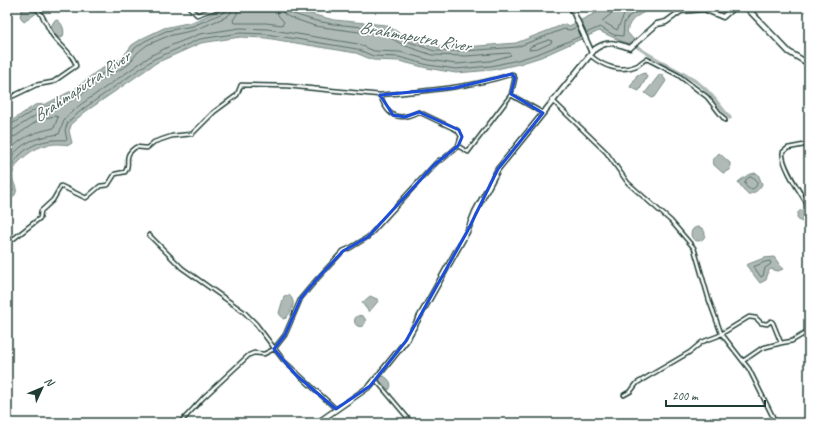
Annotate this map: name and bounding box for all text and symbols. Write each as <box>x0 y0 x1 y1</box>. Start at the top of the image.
water label: Brahmaputra River <box>358 16 475 57</box>
water label: Brahmaputra River <box>29 45 136 126</box>
north arrow <box>22 368 62 408</box>
text: N <box>42 374 58 390</box>
scale bar <box>666 382 765 408</box>
text: 200 m <box>672 388 699 404</box>

